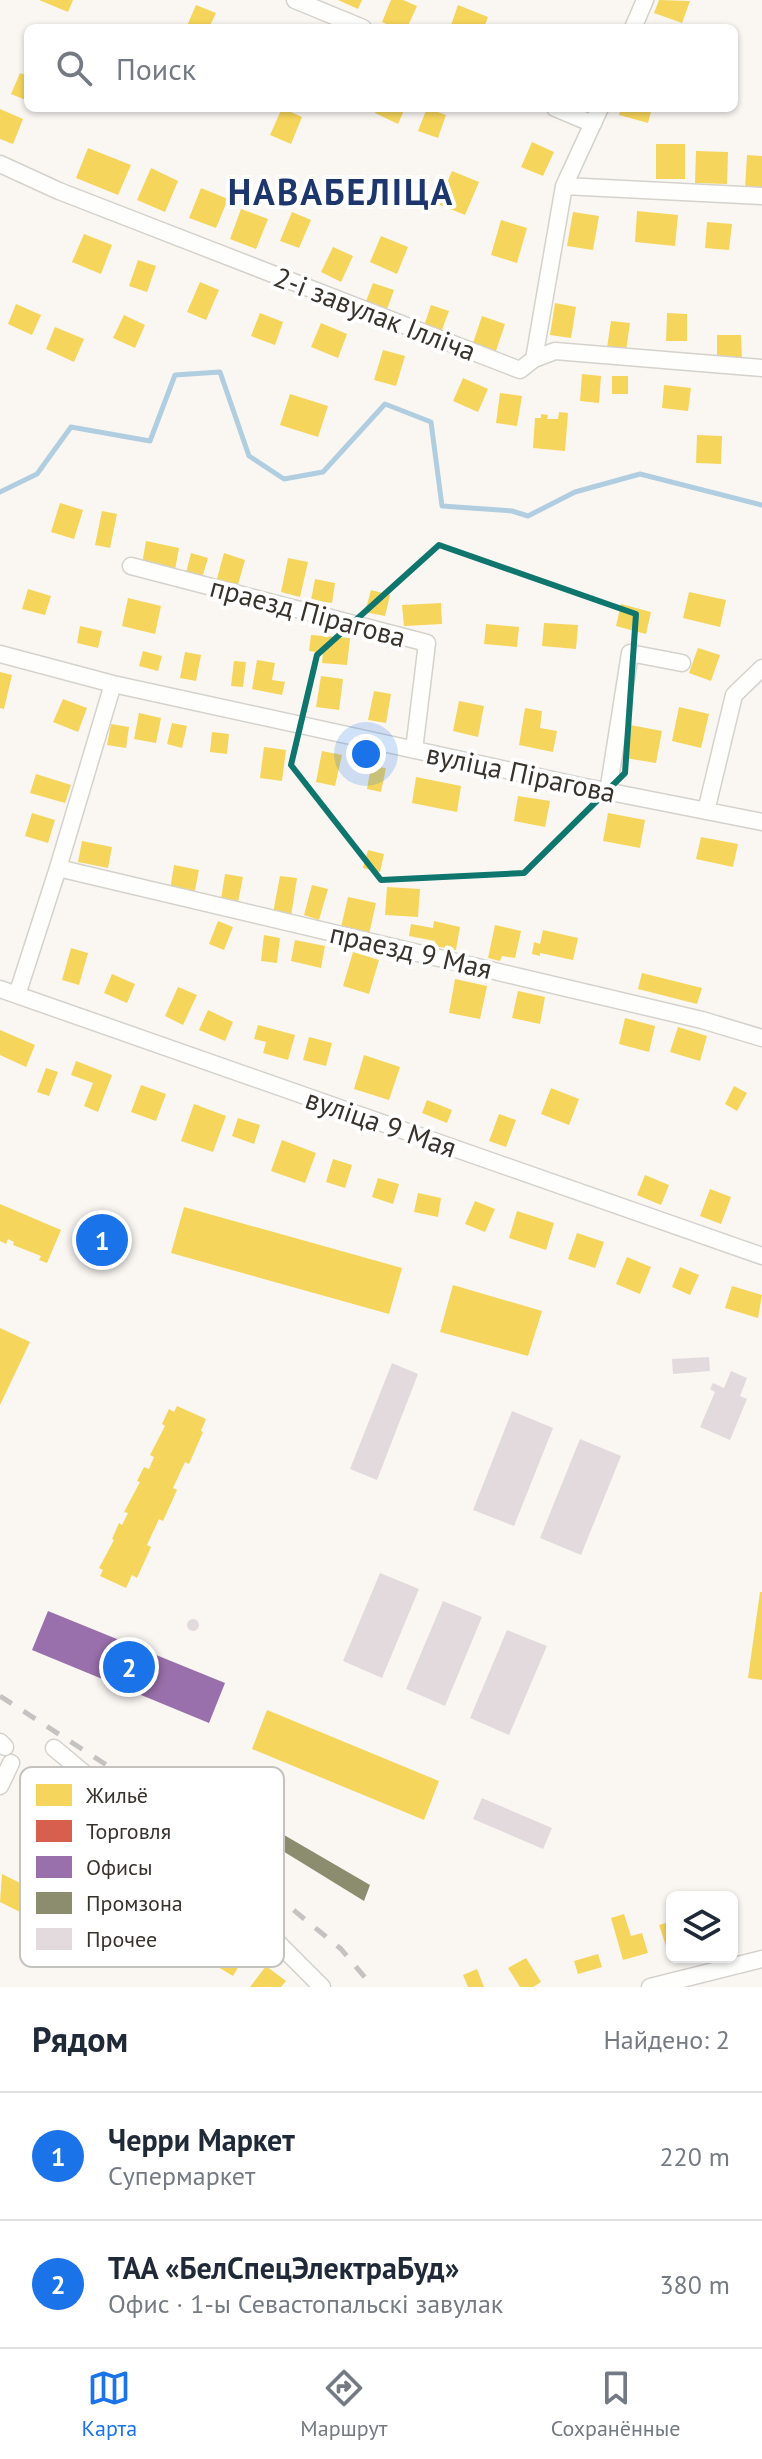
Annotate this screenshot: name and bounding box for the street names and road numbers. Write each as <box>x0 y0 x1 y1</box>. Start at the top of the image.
street label: 2-і завулак Ілліча <box>269 258 481 369</box>
street label: праезд Пірагова <box>206 568 410 655</box>
street label: вуліца Пірагова <box>423 734 619 811</box>
street label: праезд 9 Мая <box>326 914 496 987</box>
street label: вуліца 9 Мая <box>301 1079 461 1166</box>

